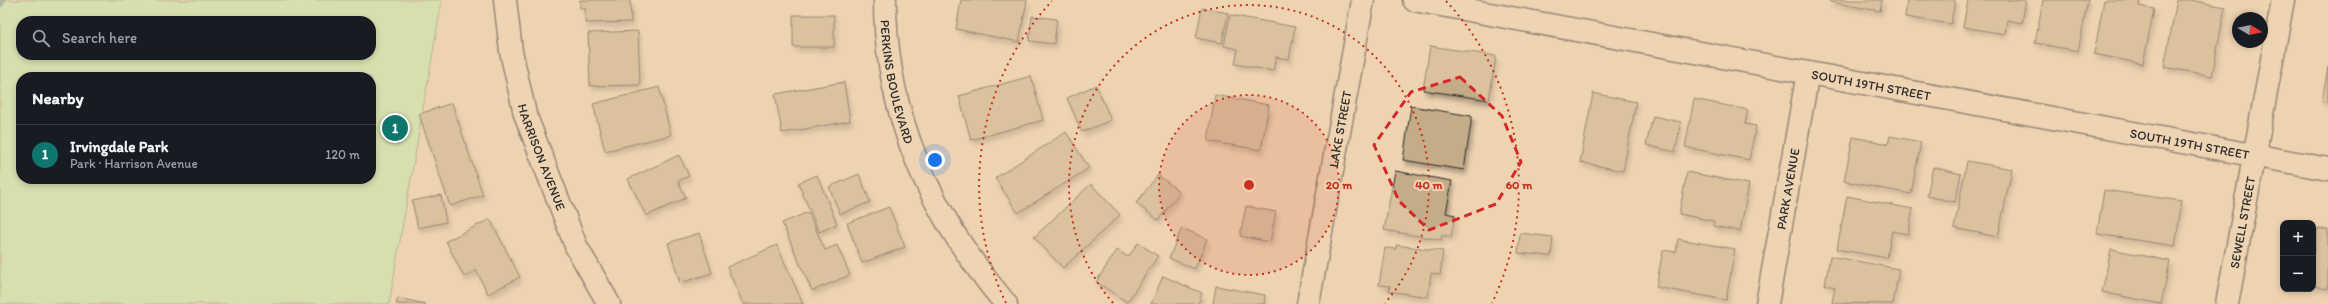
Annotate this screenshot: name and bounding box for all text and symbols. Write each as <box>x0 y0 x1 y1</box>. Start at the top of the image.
north arrow <box>2232 12 2268 48</box>
search box <box>16 16 376 60</box>
street label: PERKINS BOULEVARD <box>877 19 917 146</box>
icon: search <box>30 27 52 49</box>
text: Search here <box>62 29 137 47</box>
street label: SOUTH 19TH STREET <box>1810 67 1933 104</box>
text: Nearby <box>32 88 84 108</box>
street label: LAKE STREET <box>1326 89 1355 168</box>
street label: HARRISON AVENUE <box>515 102 569 213</box>
pin: 1 <box>382 113 408 143</box>
street label: SOUTH 19TH STREET <box>2129 126 2251 162</box>
text: Irvingdale Park <box>70 138 168 156</box>
text: 1 <box>42 147 48 162</box>
text: 120 m <box>325 147 360 162</box>
street label: PARK AVENUE <box>1773 147 1803 231</box>
your location <box>925 150 945 170</box>
text: Park · Harrison Avenue <box>70 156 198 171</box>
street label: SEWELL STREET <box>2227 175 2258 270</box>
centre of rings <box>1242 178 1256 192</box>
text: 20 m <box>1326 178 1353 192</box>
text: 40 m <box>1415 178 1444 192</box>
text: 60 m <box>1506 178 1533 192</box>
map controls <box>2280 220 2316 292</box>
button: + <box>2280 220 2316 256</box>
button: − <box>2280 256 2316 292</box>

